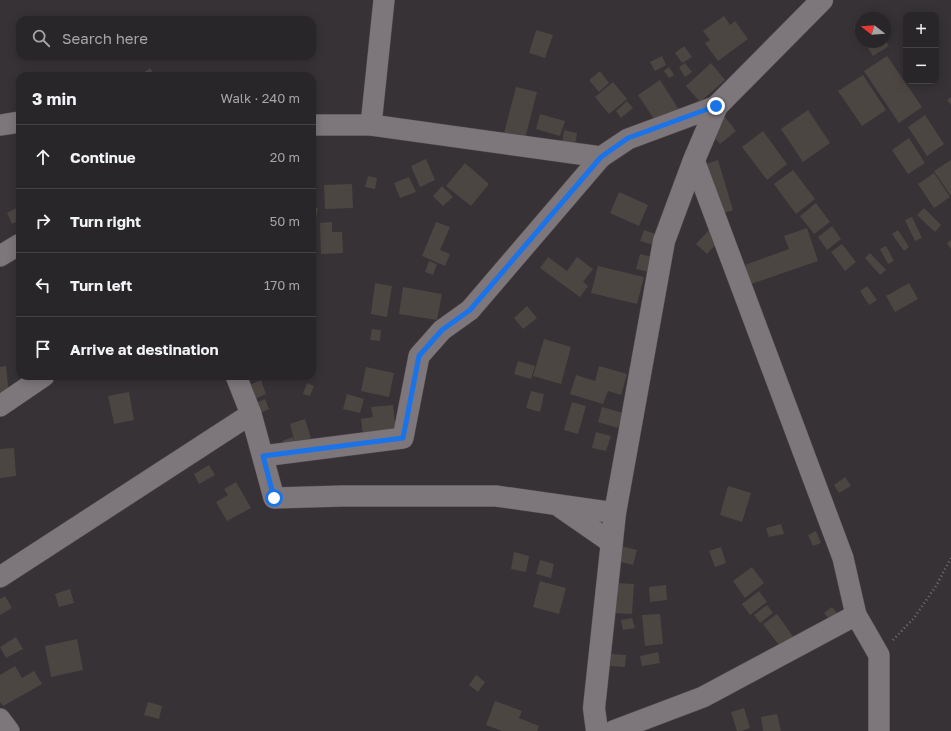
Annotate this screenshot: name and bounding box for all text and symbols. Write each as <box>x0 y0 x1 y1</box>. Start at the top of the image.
north arrow <box>855 12 891 48</box>
map controls <box>903 12 939 84</box>
button: + <box>903 12 939 48</box>
search box <box>16 16 316 60</box>
icon: search <box>30 27 52 49</box>
text: Search here <box>62 29 148 47</box>
button: − <box>903 48 939 84</box>
text: 3 min <box>32 88 76 109</box>
text: Walk · 240 m <box>221 90 300 106</box>
route end <box>707 97 725 115</box>
icon: ahead <box>32 146 54 168</box>
text: Continue <box>70 148 136 166</box>
text: 20 m <box>270 149 300 165</box>
icon: right <box>32 210 54 232</box>
text: Turn right <box>70 212 141 230</box>
text: 50 m <box>270 213 300 229</box>
icon: left <box>32 274 54 296</box>
text: Turn left <box>70 276 132 294</box>
text: 170 m <box>264 277 300 293</box>
icon: arrive <box>32 338 54 360</box>
text: Arrive at destination <box>70 340 219 358</box>
route start <box>265 489 283 507</box>

